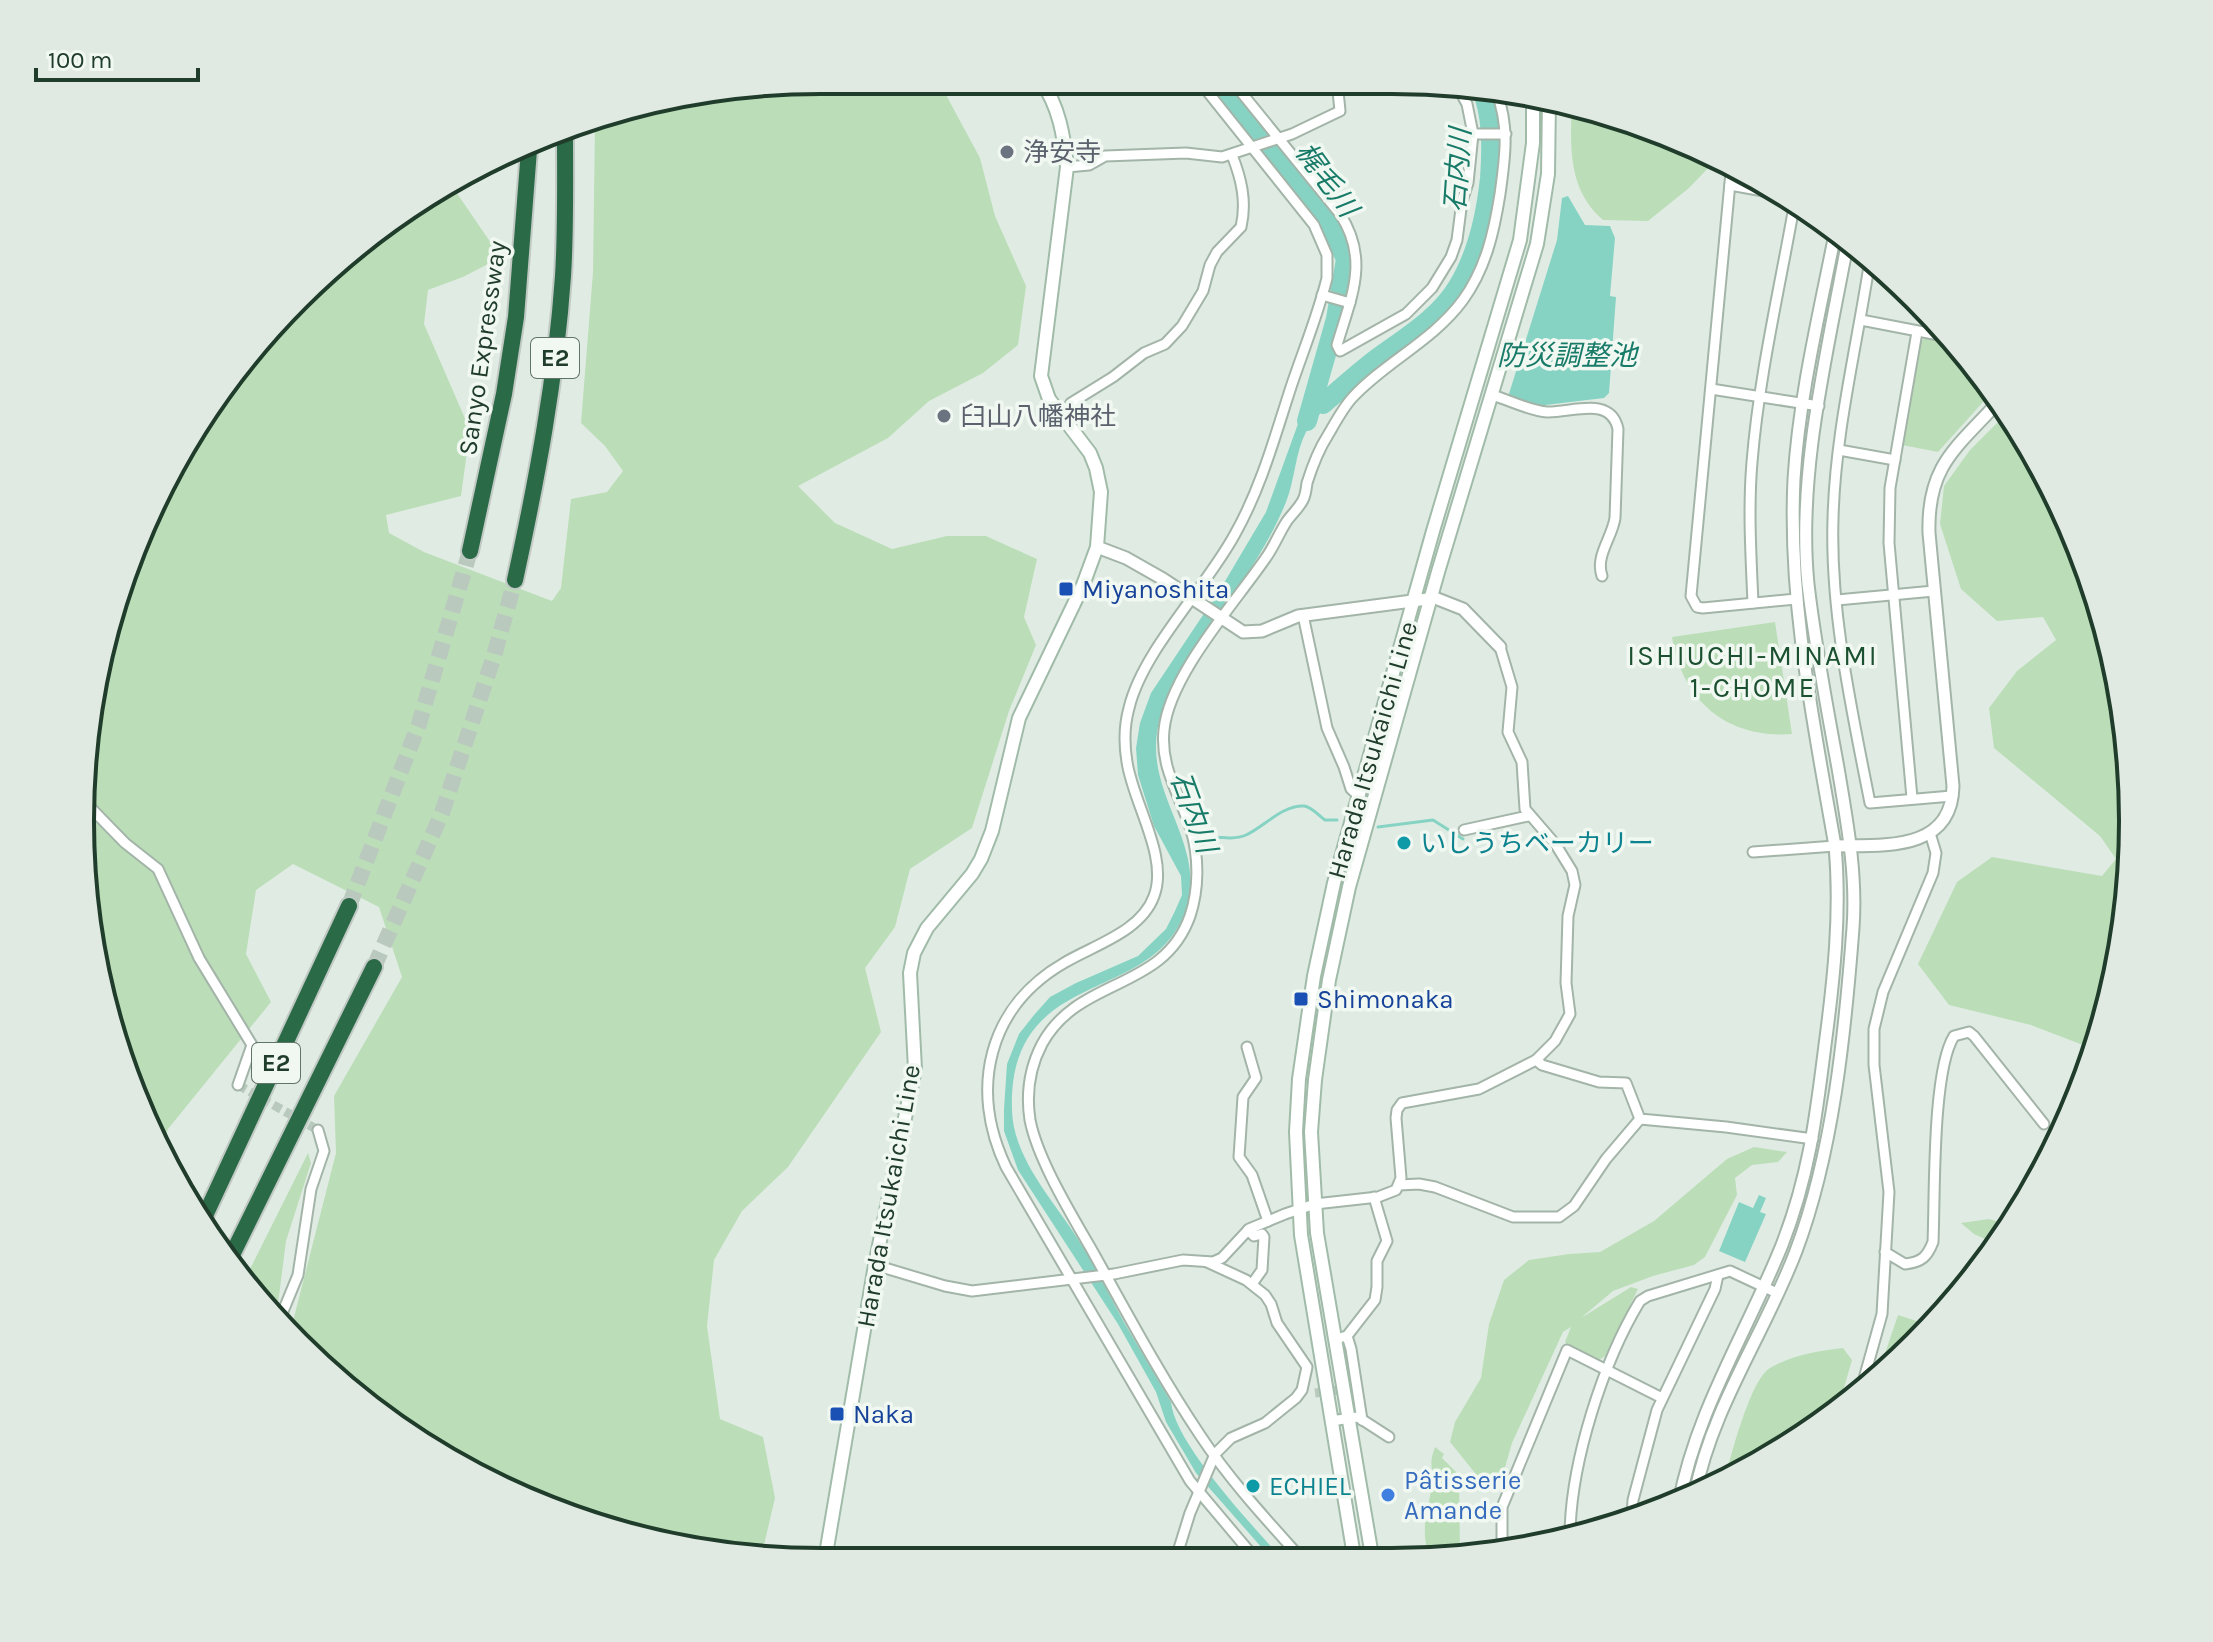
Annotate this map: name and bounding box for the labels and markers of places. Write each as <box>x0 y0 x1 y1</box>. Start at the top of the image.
place label: 浄安寺 <box>1023 137 1101 168</box>
marker: 浄安寺 <box>998 143 1016 161</box>
place label: 臼山八幡神社 <box>960 401 1116 432</box>
marker: 臼山八幡神社 <box>935 407 953 425</box>
place label: Miyanoshita <box>1082 574 1229 605</box>
marker: Miyanoshita <box>1057 580 1075 598</box>
place label: いしうちベーカリー <box>1420 828 1654 859</box>
marker: いしうちベーカリー <box>1395 834 1413 852</box>
place label: Shimonaka <box>1317 984 1454 1015</box>
marker: Shimonaka <box>1292 990 1310 1008</box>
place label: Naka <box>853 1399 914 1430</box>
marker: Naka <box>828 1405 846 1423</box>
place label: Pâtisserie Amande <box>1404 1465 1521 1526</box>
place label: ECHIEL <box>1269 1471 1351 1502</box>
marker: ECHIEL <box>1244 1477 1262 1495</box>
marker: Pâtisserie Amande <box>1379 1486 1397 1504</box>

